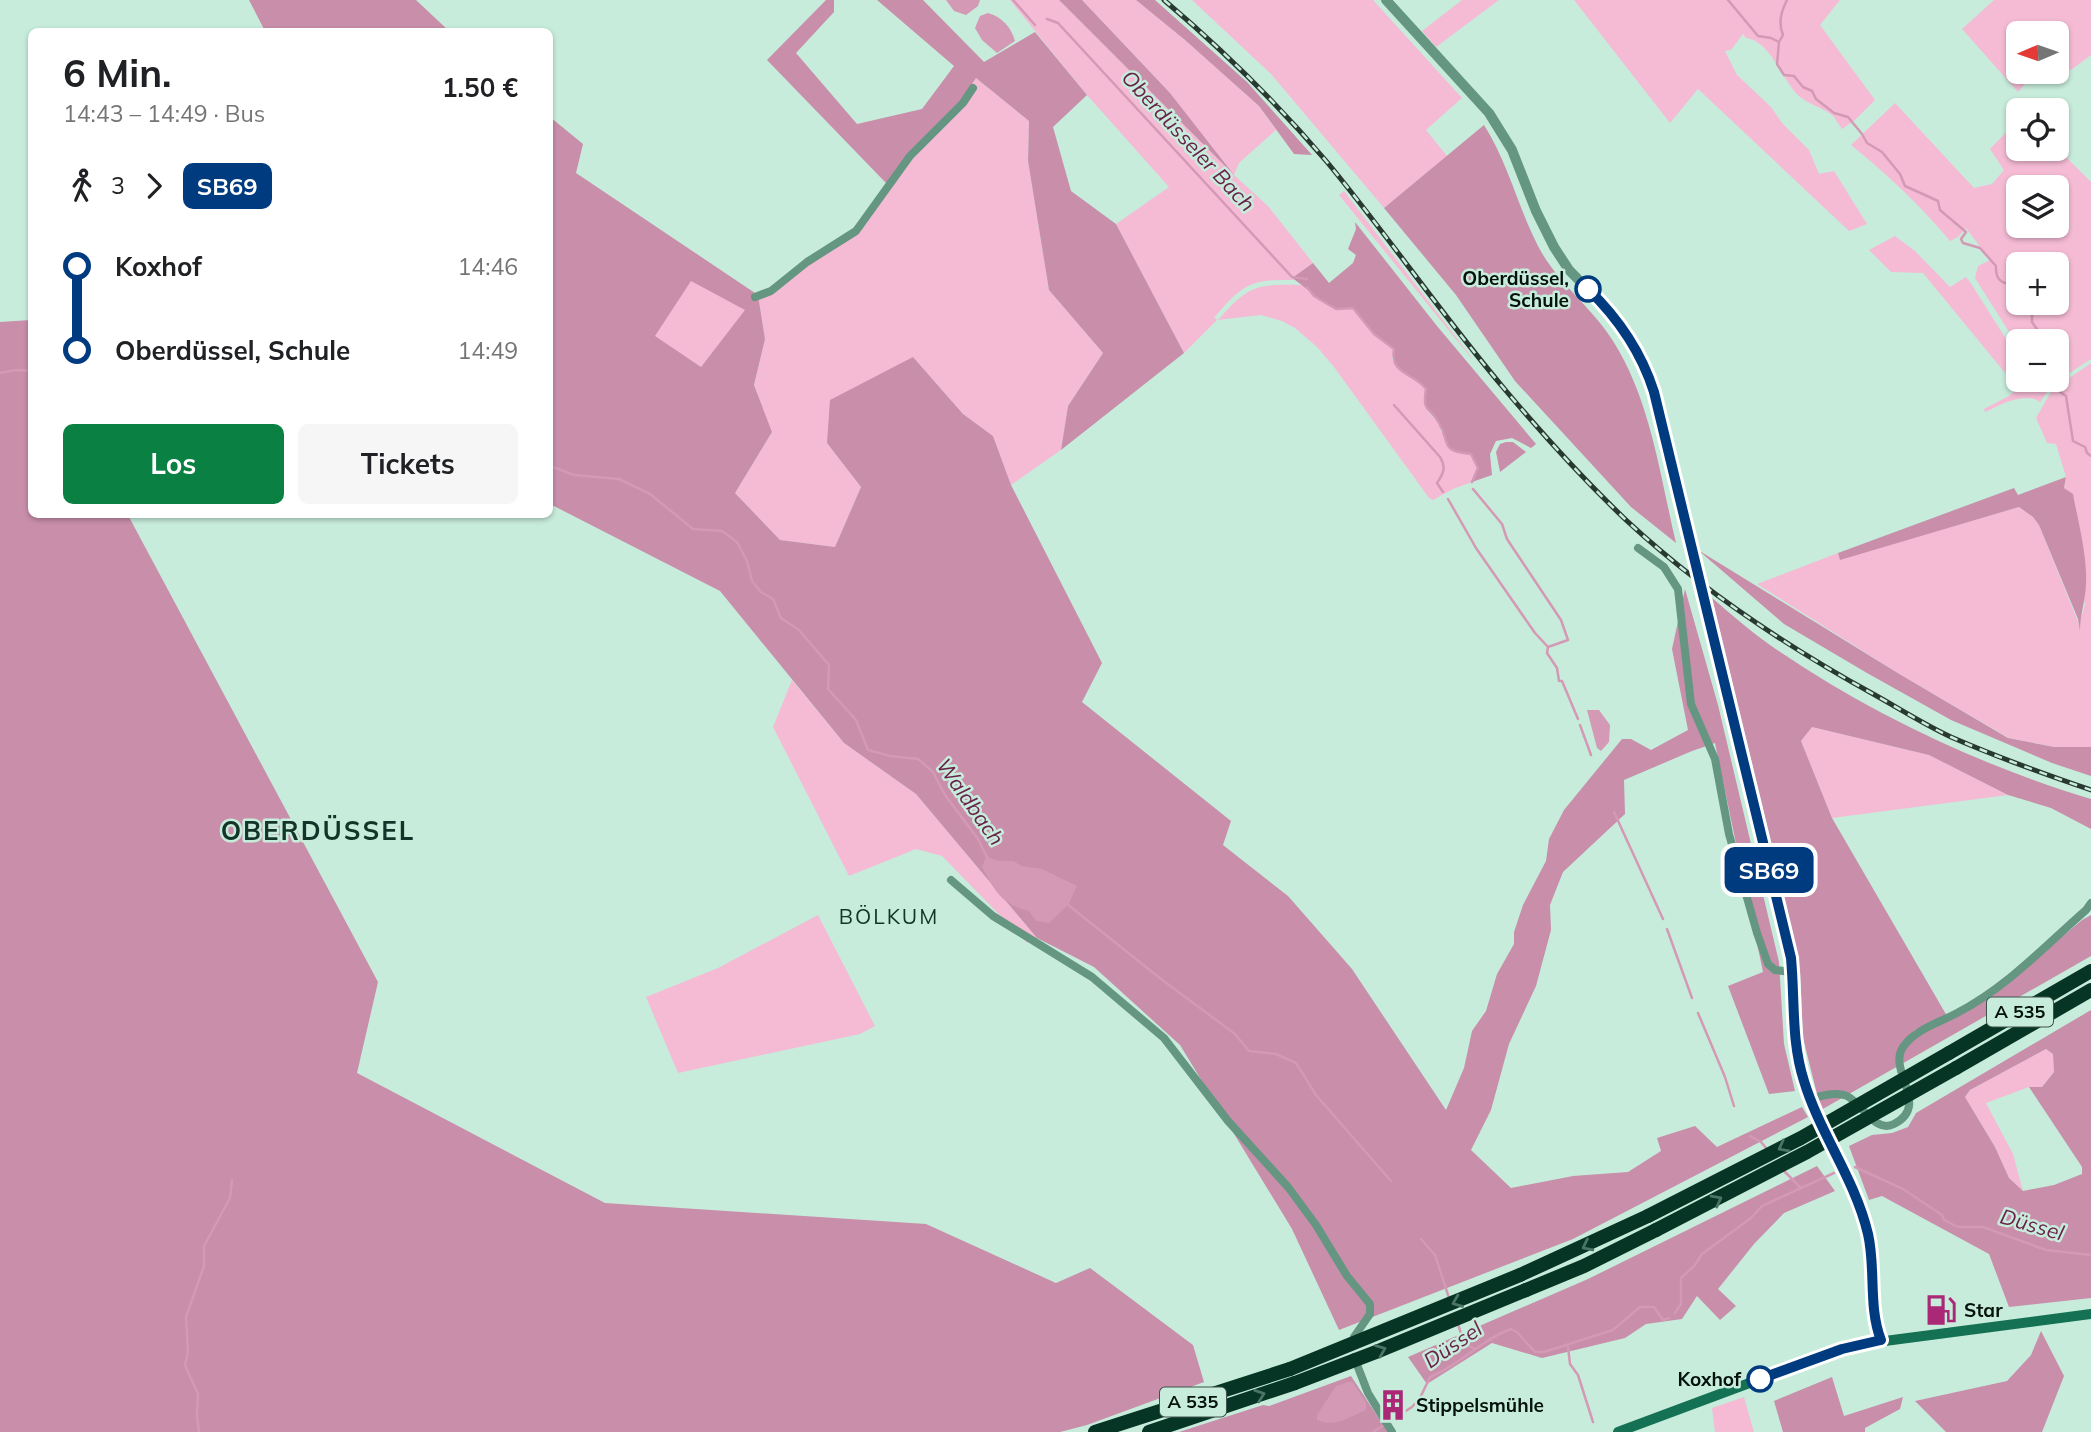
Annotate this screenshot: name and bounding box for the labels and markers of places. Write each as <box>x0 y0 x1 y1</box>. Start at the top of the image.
place label: Oberdüssel, Schule <box>1462 266 1569 312</box>
marker: Oberdüssel, Schule <box>1575 276 1601 302</box>
fuel station icon: Star <box>1924 1293 1958 1327</box>
place label: Star <box>1964 1298 2003 1322</box>
marker: Koxhof <box>1747 1366 1773 1392</box>
place label: Koxhof <box>1678 1367 1742 1391</box>
building icon: Stippelsmühle <box>1376 1388 1410 1422</box>
place label: Stippelsmühle <box>1416 1393 1544 1417</box>

